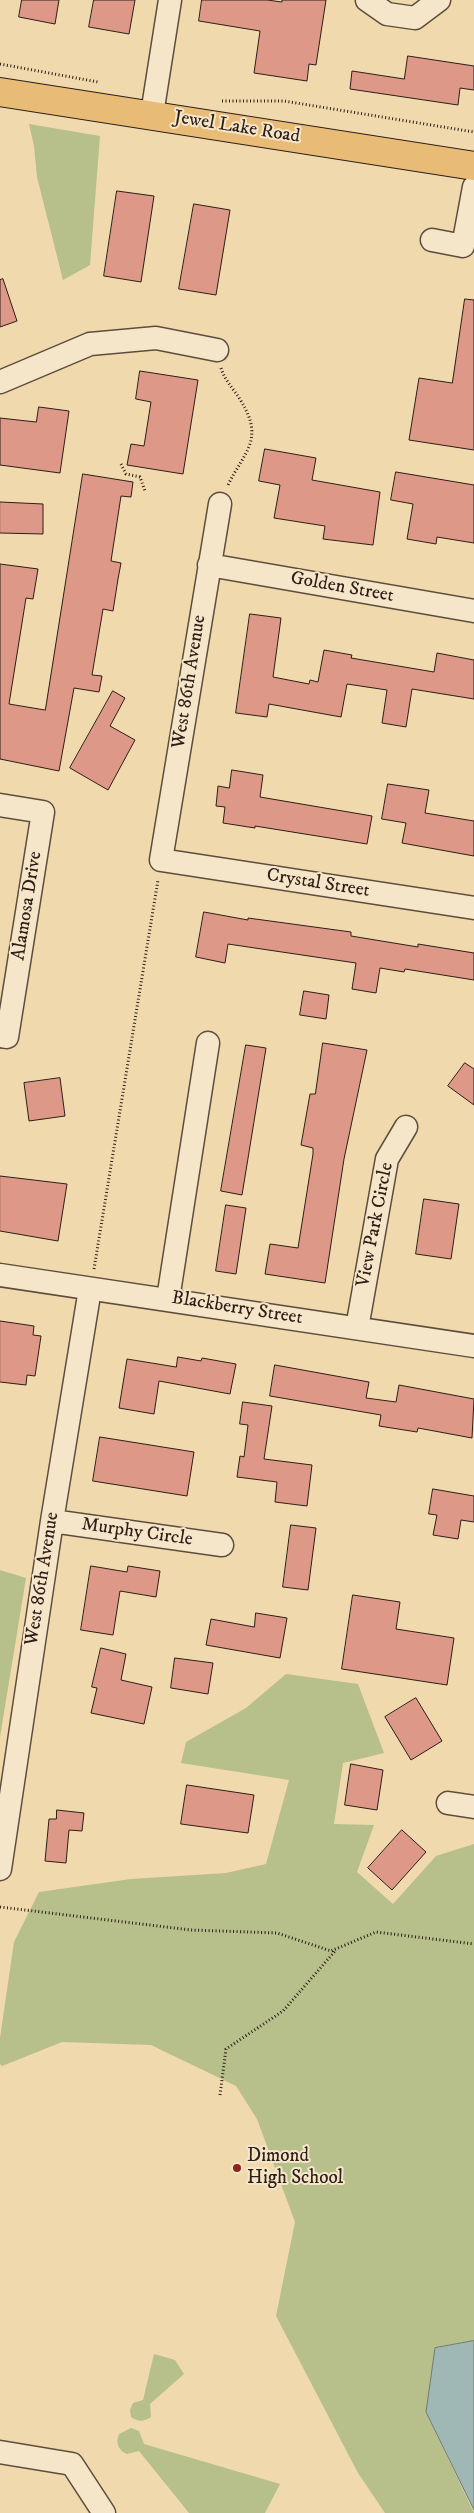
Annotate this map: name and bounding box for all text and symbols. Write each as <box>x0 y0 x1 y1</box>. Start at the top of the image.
street label: Jewel Lake Road <box>172 107 302 149</box>
street label: Golden Street <box>289 568 395 608</box>
street label: West 86th Avenue <box>168 613 212 751</box>
street label: Alamosa Drive <box>8 850 48 962</box>
street label: Crystal Street <box>265 865 371 903</box>
street label: View Park Circle <box>353 1161 399 1289</box>
street label: Blackberry Street <box>170 1287 304 1331</box>
street label: West 86th Avenue <box>21 1510 65 1648</box>
street label: Murphy Circle <box>80 1514 194 1552</box>
place label: Dimond High School <box>247 2146 343 2190</box>
marker: Dimond High School <box>231 2162 243 2174</box>

